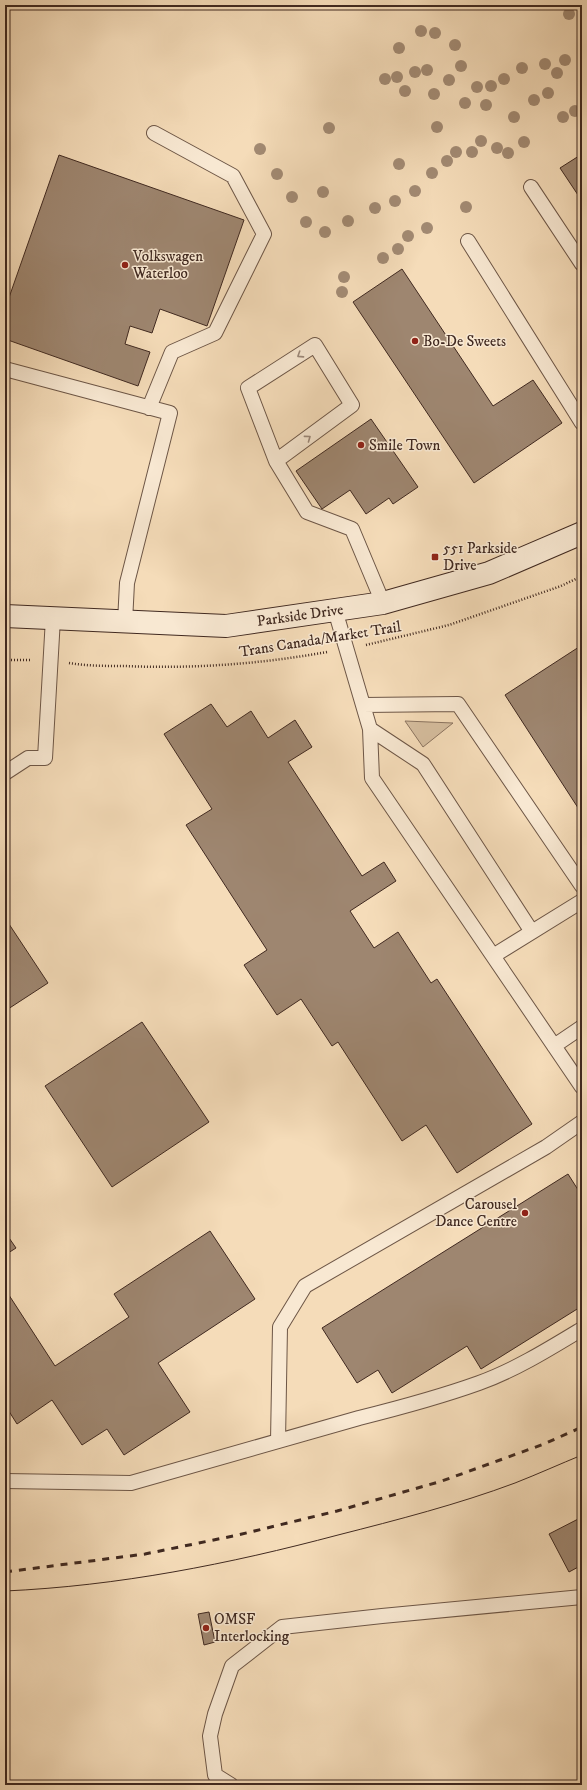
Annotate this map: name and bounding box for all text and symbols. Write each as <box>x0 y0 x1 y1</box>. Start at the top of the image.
place label: Volkswagen Waterloo <box>132 247 203 283</box>
marker: Volkswagen Waterloo <box>120 260 130 270</box>
place label: Bo-De Sweets <box>423 332 506 351</box>
marker: Bo-De Sweets <box>410 336 420 346</box>
one-way arrow <box>297 350 304 358</box>
one-way arrow <box>303 436 310 443</box>
place label: Smile Town <box>369 436 441 455</box>
marker: Smile Town <box>356 440 366 450</box>
place label: 551 Parkside Drive <box>443 539 517 575</box>
marker: 551 Parkside Drive <box>430 552 440 562</box>
street label: Parkside Drive <box>256 600 345 631</box>
street label: Trans Canada/Market Trail <box>238 617 403 662</box>
place label: Carousel Dance Centre <box>435 1195 517 1231</box>
marker: Carousel Dance Centre <box>520 1208 530 1218</box>
place label: OMSF Interlocking <box>214 1610 290 1646</box>
marker: OMSF Interlocking <box>201 1623 211 1633</box>

